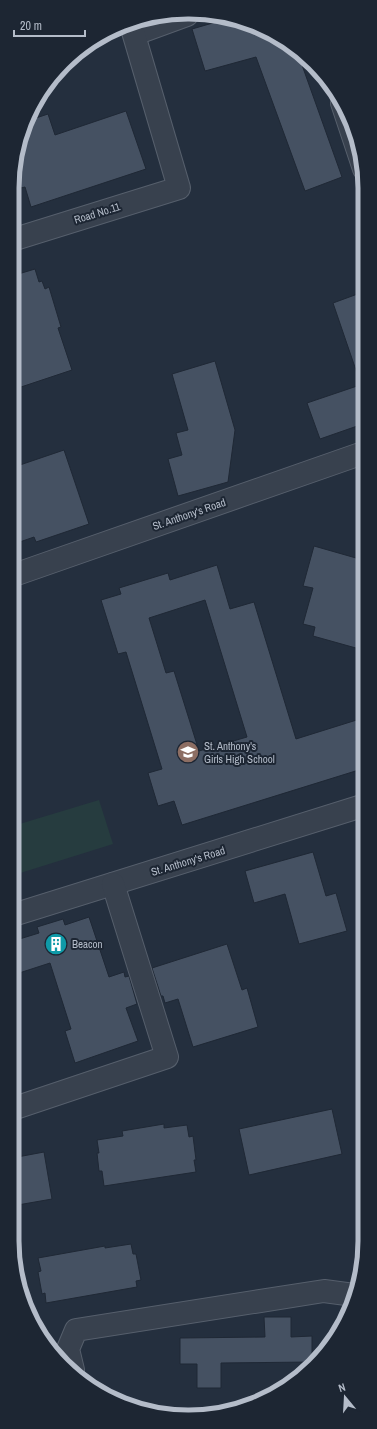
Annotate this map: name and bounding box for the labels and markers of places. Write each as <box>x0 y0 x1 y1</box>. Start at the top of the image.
school or university icon: St. Anthony's Girls High School <box>175 739 201 765</box>
place label: St. Anthony's Girls High School <box>204 739 275 766</box>
building icon: Beacon <box>43 931 69 957</box>
place label: Beacon <box>72 937 103 951</box>

